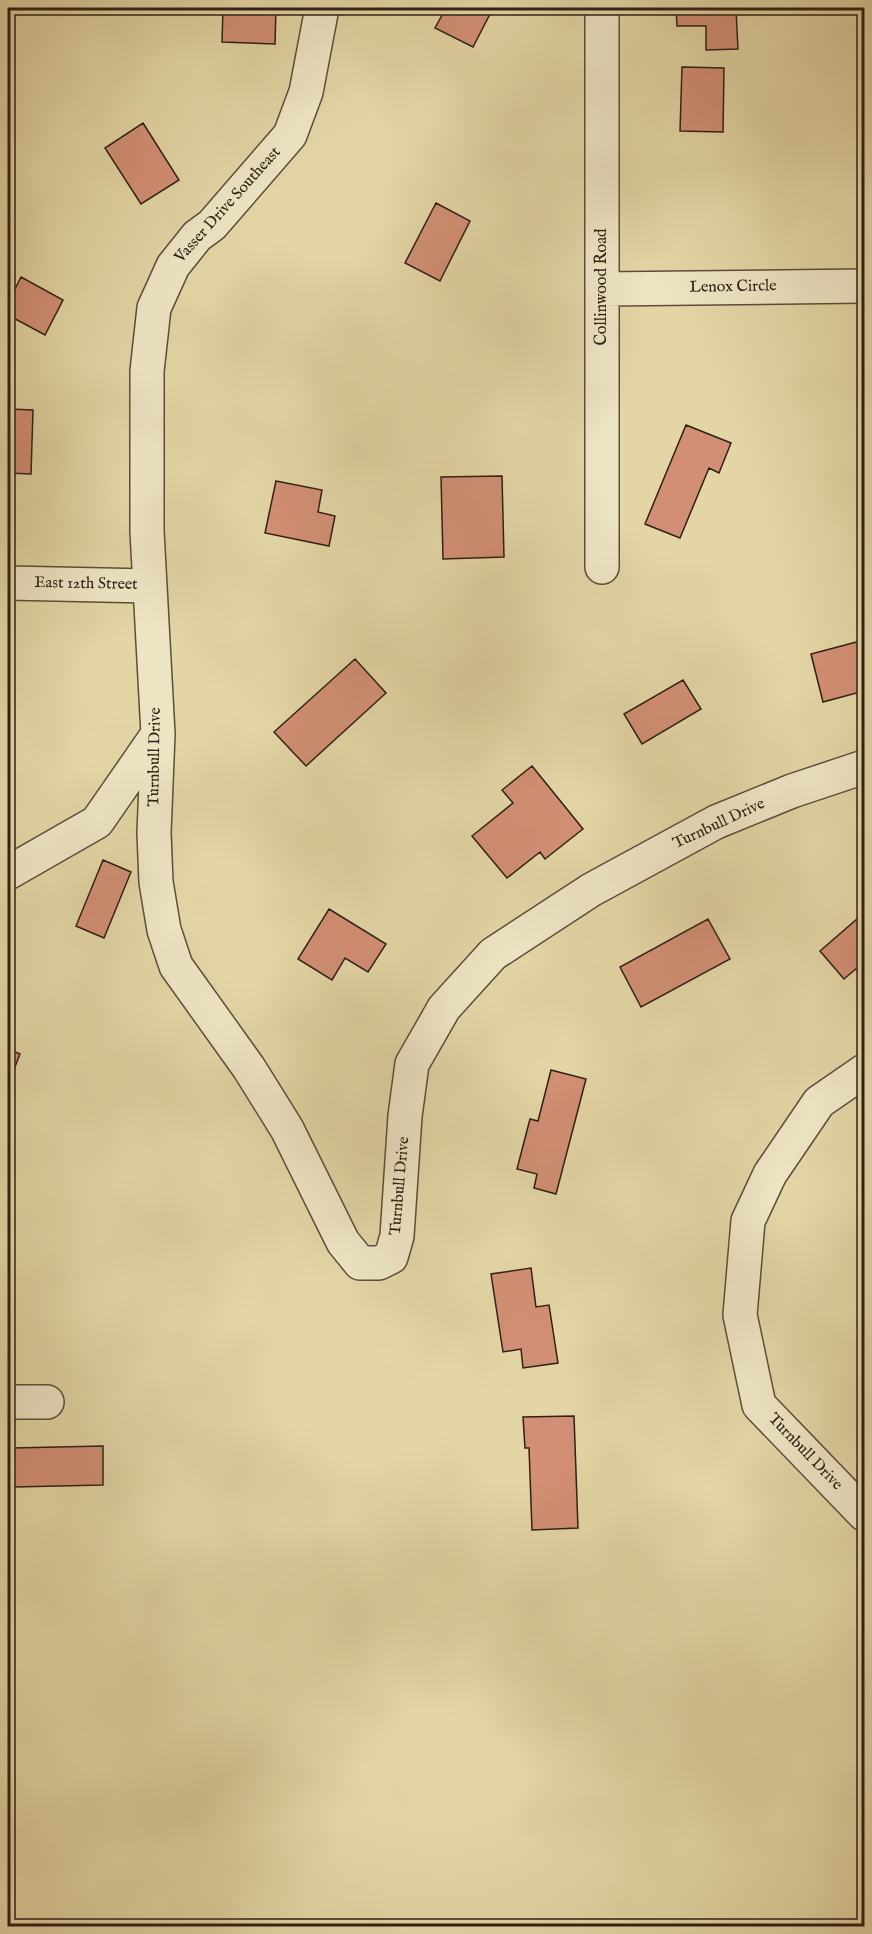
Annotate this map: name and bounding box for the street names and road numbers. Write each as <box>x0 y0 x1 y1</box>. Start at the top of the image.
street label: Vasser Drive Southeast <box>170 142 286 268</box>
street label: Collinwood Road <box>592 228 612 346</box>
street label: Lenox Circle <box>689 276 777 298</box>
street label: East 12th Street <box>34 573 138 595</box>
street label: Turnbull Drive <box>144 707 166 807</box>
street label: Turnbull Drive <box>670 794 768 854</box>
street label: Turnbull Drive <box>386 1136 414 1236</box>
street label: Turnbull Drive <box>763 1409 847 1495</box>

